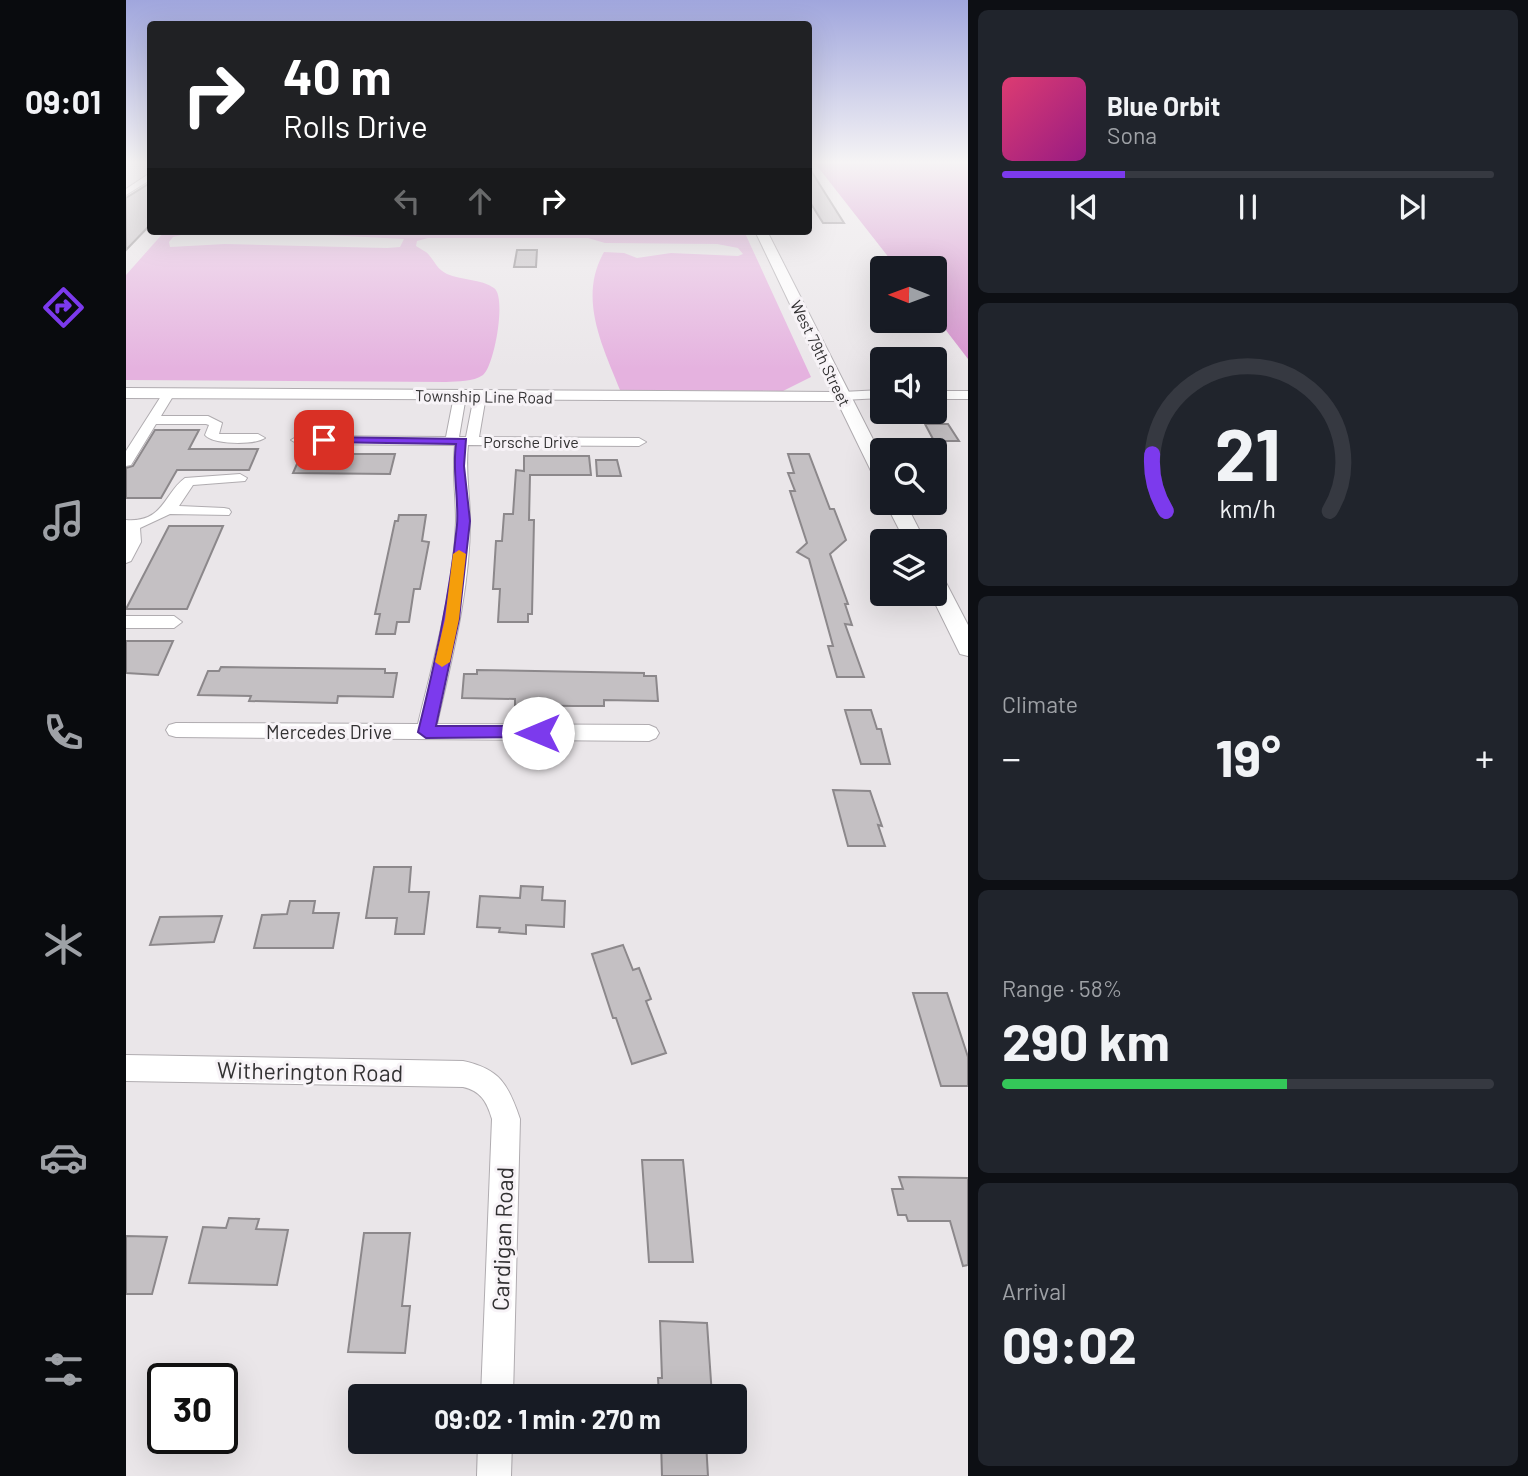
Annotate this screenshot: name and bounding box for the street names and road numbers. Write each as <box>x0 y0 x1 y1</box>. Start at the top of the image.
street label: West 79th Street <box>787 297 855 409</box>
street label: Township Line Road <box>415 385 553 407</box>
street label: Porsche Drive <box>483 432 579 451</box>
street label: Mercedes Drive <box>266 720 392 743</box>
street label: Witherington Road <box>217 1055 403 1087</box>
street label: Cardigan Road <box>485 1166 519 1312</box>

